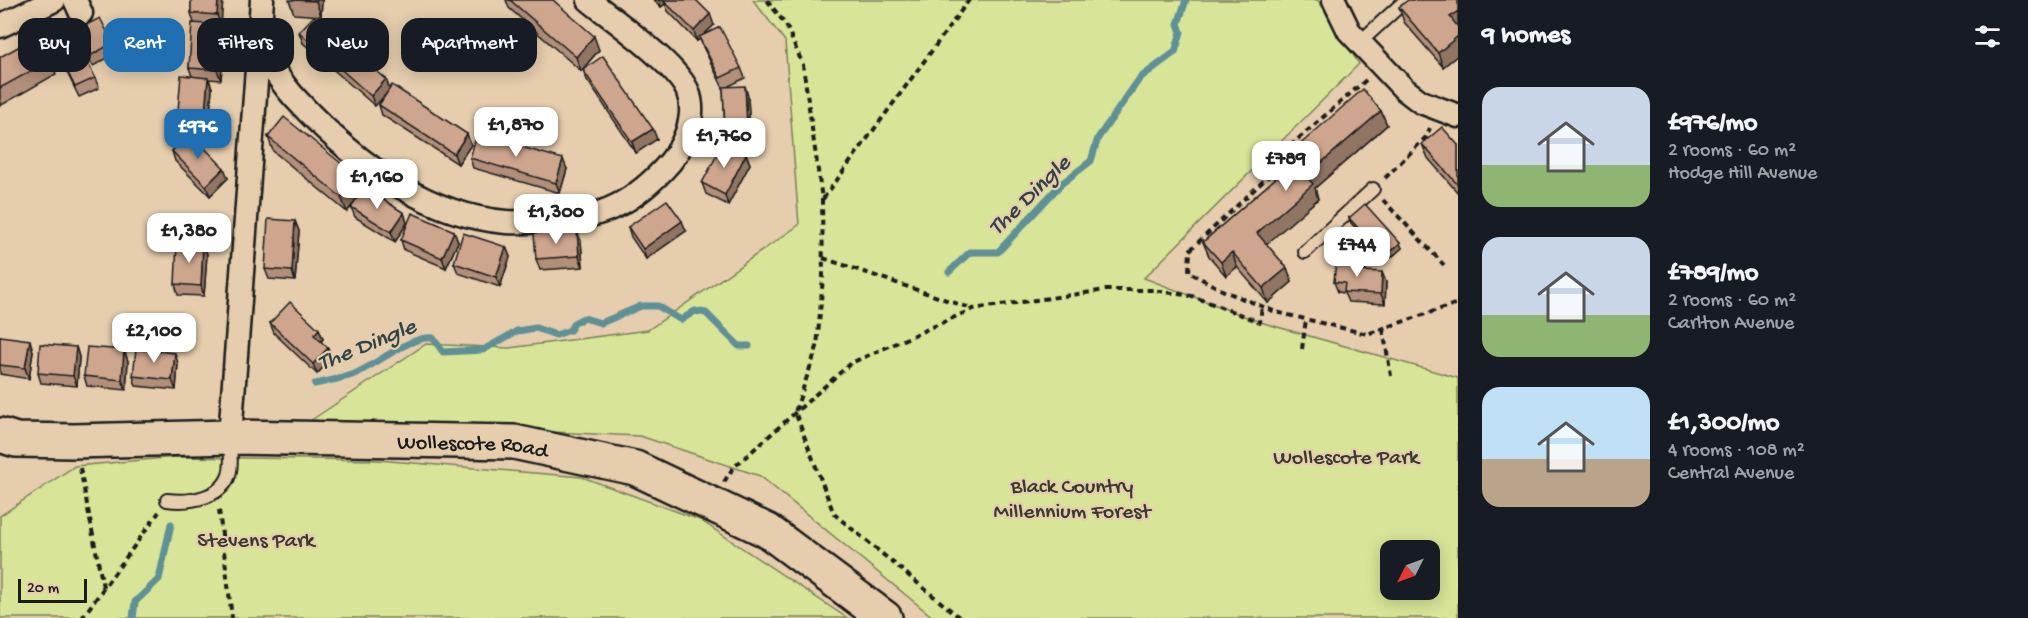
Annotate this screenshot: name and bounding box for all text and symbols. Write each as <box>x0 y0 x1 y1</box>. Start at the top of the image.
chip: Buy <box>18 18 91 72</box>
chip: Rent <box>103 18 185 72</box>
chip: Filters <box>197 18 294 72</box>
chip: New <box>306 18 389 72</box>
chip: Apartment <box>401 18 537 72</box>
icon: filters <box>1971 20 2004 53</box>
text: 9 homes <box>1482 21 1570 52</box>
pin: £1,870 <box>467 107 565 158</box>
pin: £976 <box>162 109 234 160</box>
text: £976/mo <box>1668 109 1757 140</box>
icon: home <box>1530 111 1602 183</box>
text: £1,870 <box>488 115 544 138</box>
text: £976 <box>178 117 218 140</box>
pin: £1,760 <box>675 118 773 169</box>
text: £1,760 <box>696 126 752 149</box>
text: 2 rooms · 60 m² <box>1668 140 1796 163</box>
pin: £789 <box>1250 141 1322 192</box>
water label: The Dingle <box>983 149 1079 243</box>
text: £789 <box>1266 149 1306 172</box>
pin: £1,160 <box>328 159 426 210</box>
text: Hodge Hill Avenue <box>1668 163 1817 186</box>
text: £1,160 <box>351 167 403 190</box>
pin: £1,300 <box>507 194 605 245</box>
text: £1,300 <box>528 202 584 225</box>
pin: £1,380 <box>140 213 238 264</box>
text: £1,380 <box>161 221 217 244</box>
pin: £744 <box>1321 227 1393 278</box>
text: £744 <box>1338 235 1376 258</box>
text: £789/mo <box>1668 259 1759 290</box>
icon: home <box>1530 261 1602 333</box>
text: 2 rooms · 60 m² <box>1668 290 1796 313</box>
pin: £2,100 <box>105 313 203 364</box>
water label: The Dingle <box>314 313 422 379</box>
text: Carlton Avenue <box>1668 313 1794 336</box>
text: £2,100 <box>126 321 182 344</box>
text: £1,300/mo <box>1668 409 1779 440</box>
icon: home <box>1530 411 1602 483</box>
street label: Wollescote Road <box>397 431 552 466</box>
text: 4 rooms · 108 m² <box>1668 440 1805 463</box>
park label: Wollescote Park <box>1273 446 1421 472</box>
text: Central Avenue <box>1668 463 1794 486</box>
park label: Black Country Millennium Forest <box>994 475 1152 526</box>
park label: Stevens Park <box>197 529 317 555</box>
north arrow <box>1380 540 1440 600</box>
map controls <box>1380 540 1440 600</box>
scale bar <box>18 576 87 604</box>
text: 20 m <box>27 580 59 599</box>

